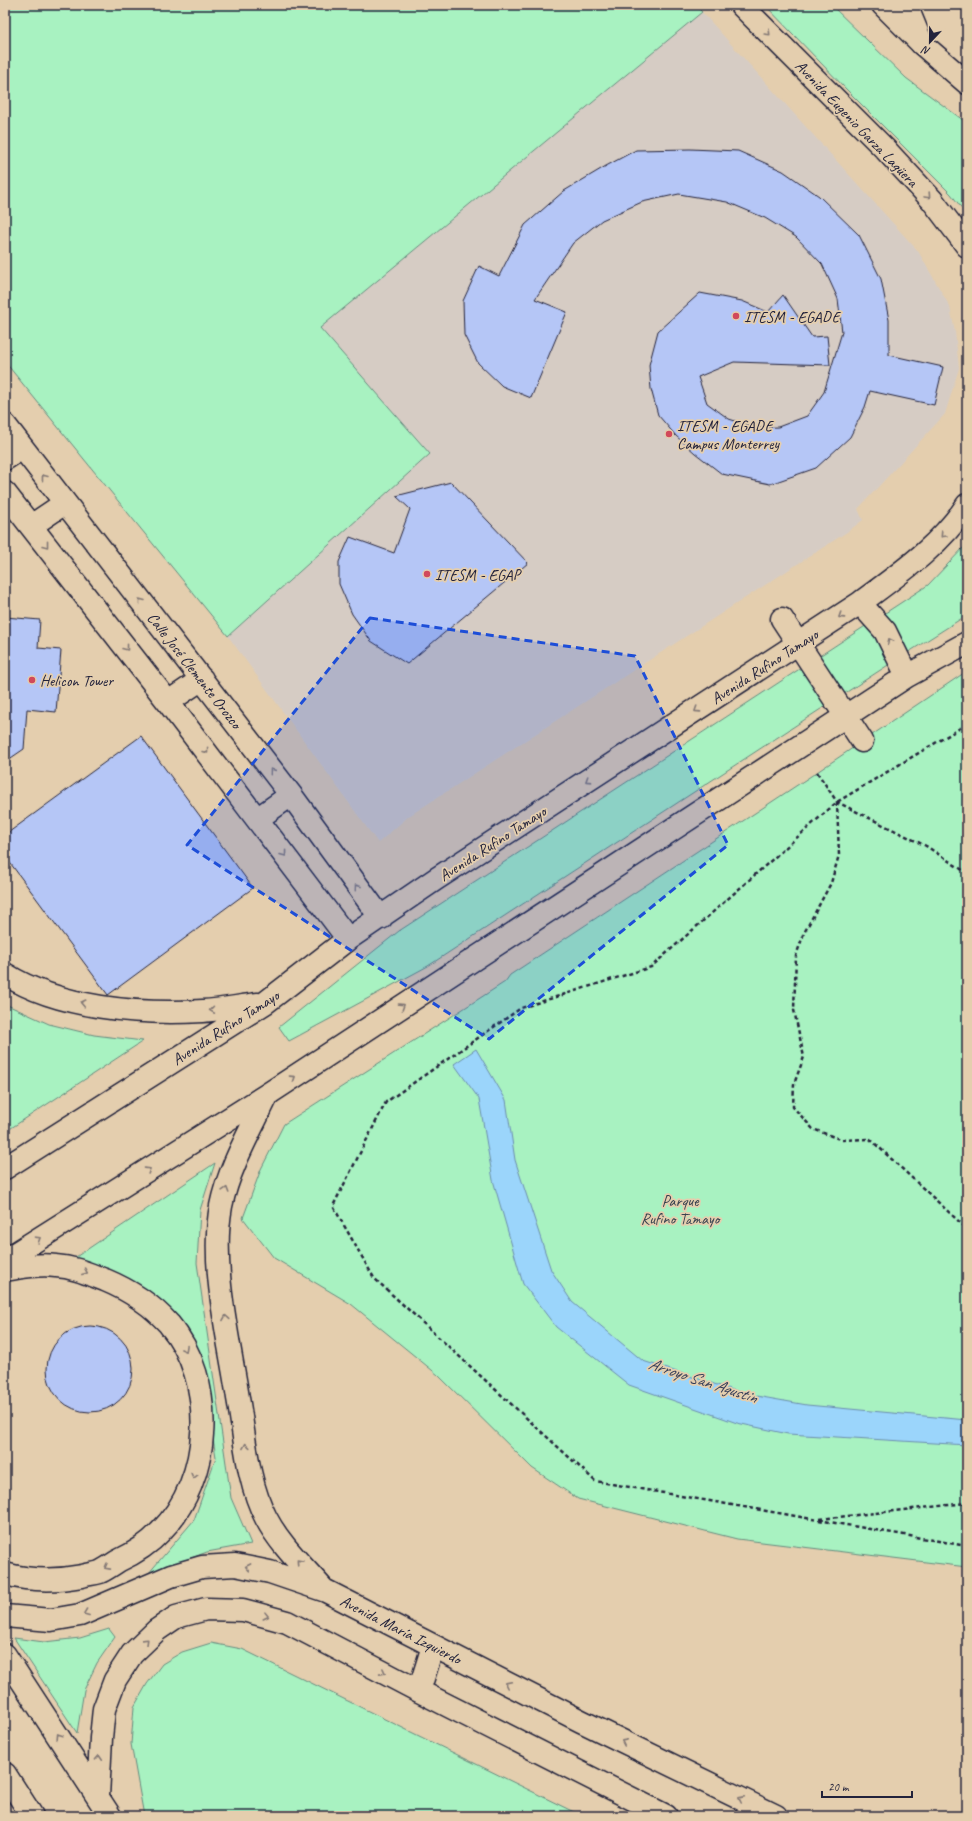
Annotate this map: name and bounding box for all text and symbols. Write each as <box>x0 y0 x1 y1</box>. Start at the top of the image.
north arrow <box>910 22 950 62</box>
one-way arrow <box>763 28 771 36</box>
text: N <box>918 43 932 59</box>
street label: Avenida Eugenio Garza Lagüera <box>791 56 923 192</box>
one-way arrow <box>923 191 930 198</box>
place label: ITESM - EGADE <box>744 307 842 327</box>
marker: ITESM - EGADE <box>731 311 741 321</box>
place label: ITESM - EGADE Campus Monterrey <box>677 416 780 454</box>
marker: ITESM - EGADE Campus Monterrey <box>664 429 674 439</box>
one-way arrow <box>42 474 49 481</box>
one-way arrow <box>941 531 948 538</box>
one-way arrow <box>42 541 49 548</box>
place label: ITESM - EGAP <box>435 565 523 585</box>
marker: ITESM - EGAP <box>422 569 432 579</box>
one-way arrow <box>139 599 146 606</box>
street label: Calle José Clemente Orozco <box>143 609 247 735</box>
one-way arrow <box>838 611 845 619</box>
street label: Avenida Rufino Tamayo <box>707 624 824 709</box>
one-way arrow <box>887 637 895 645</box>
one-way arrow <box>122 643 129 650</box>
place label: Helicon Tower <box>40 671 114 691</box>
marker: Helicon Tower <box>27 675 37 685</box>
one-way arrow <box>694 705 701 712</box>
one-way arrow <box>201 746 208 753</box>
one-way arrow <box>270 768 277 775</box>
one-way arrow <box>585 776 592 783</box>
street label: Avenida Rufino Tamayo <box>435 801 552 886</box>
one-way arrow <box>280 850 287 857</box>
one-way arrow <box>355 884 362 891</box>
street label: Avenida Rufino Tamayo <box>168 985 285 1070</box>
one-way arrow <box>80 1000 86 1008</box>
one-way arrow <box>398 1004 405 1011</box>
one-way arrow <box>209 1005 215 1014</box>
one-way arrow <box>289 1075 296 1082</box>
one-way arrow <box>144 1167 151 1175</box>
one-way arrow <box>222 1186 230 1193</box>
park label: Parque Rufino Tamayo <box>641 1191 721 1229</box>
one-way arrow <box>34 1236 41 1244</box>
one-way arrow <box>80 1267 88 1275</box>
one-way arrow <box>222 1315 231 1321</box>
one-way arrow <box>180 1345 187 1353</box>
water label: Arroyo San Agustin <box>646 1353 761 1408</box>
one-way arrow <box>243 1443 251 1449</box>
one-way arrow <box>190 1472 199 1479</box>
one-way arrow <box>297 1559 304 1567</box>
one-way arrow <box>104 1563 112 1570</box>
one-way arrow <box>245 1564 251 1572</box>
street label: Avenida María Izquierdo <box>337 1591 466 1670</box>
one-way arrow <box>82 1608 89 1616</box>
one-way arrow <box>262 1611 269 1620</box>
one-way arrow <box>141 1638 149 1645</box>
one-way arrow <box>378 1667 386 1675</box>
one-way arrow <box>504 1681 512 1688</box>
one-way arrow <box>56 1734 63 1741</box>
one-way arrow <box>621 1739 628 1746</box>
one-way arrow <box>95 1755 104 1761</box>
scale bar <box>822 1773 912 1799</box>
text: 20 m <box>828 1779 850 1795</box>
one-way arrow <box>737 1796 745 1804</box>

